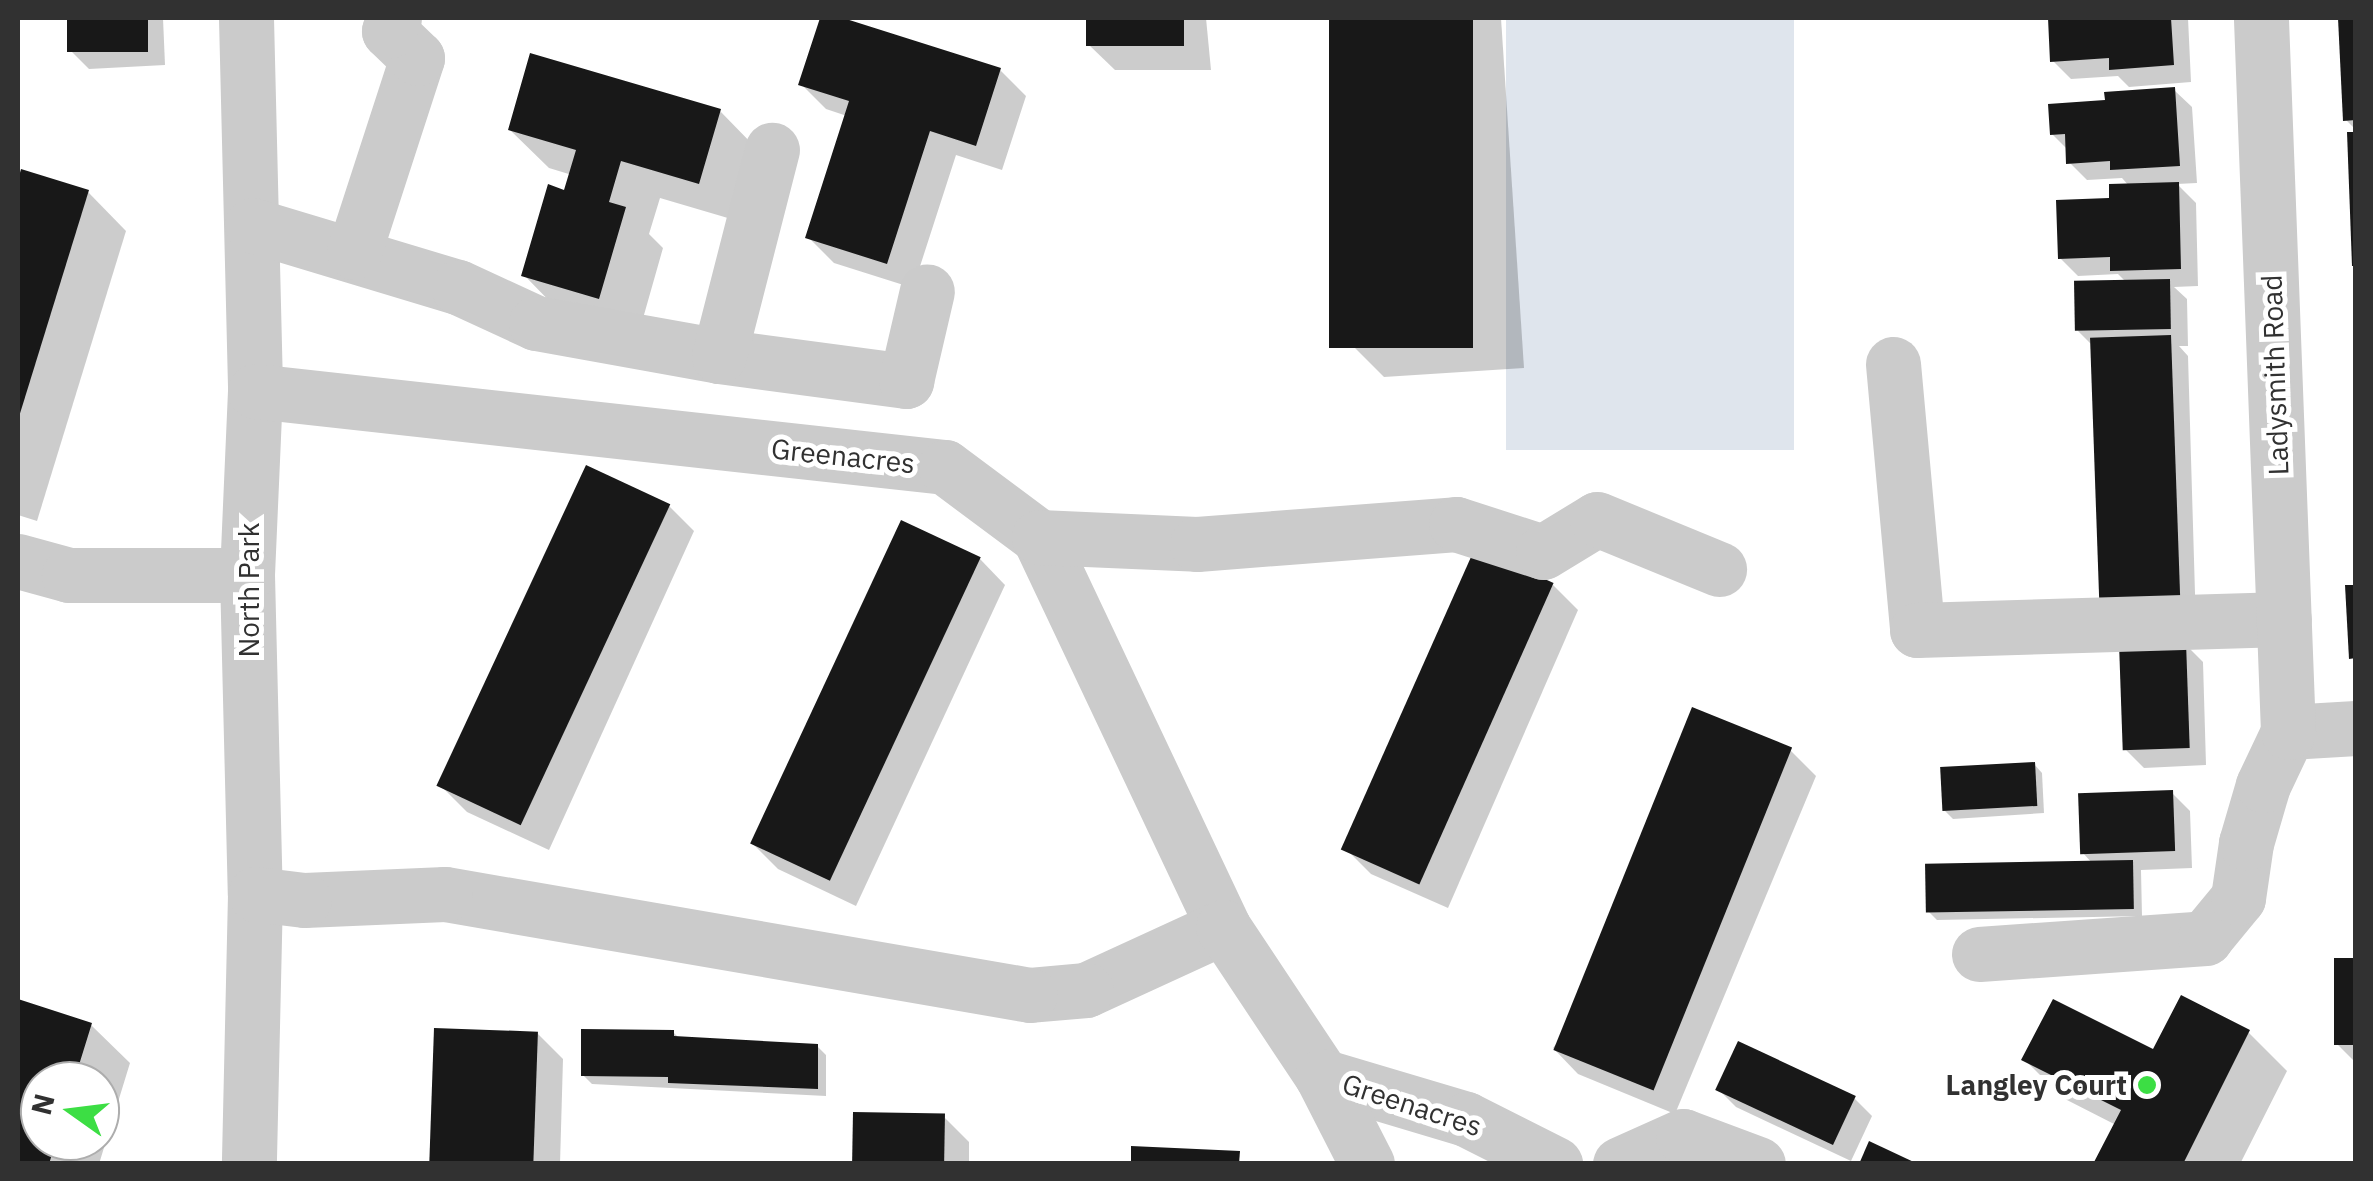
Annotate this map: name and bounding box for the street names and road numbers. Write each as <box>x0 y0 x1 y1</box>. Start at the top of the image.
street label: Ladysmith Road <box>2255 274 2295 476</box>
street label: Greenacres <box>769 432 917 480</box>
street label: North Park <box>232 523 266 657</box>
street label: Greenacres <box>1338 1067 1486 1143</box>

